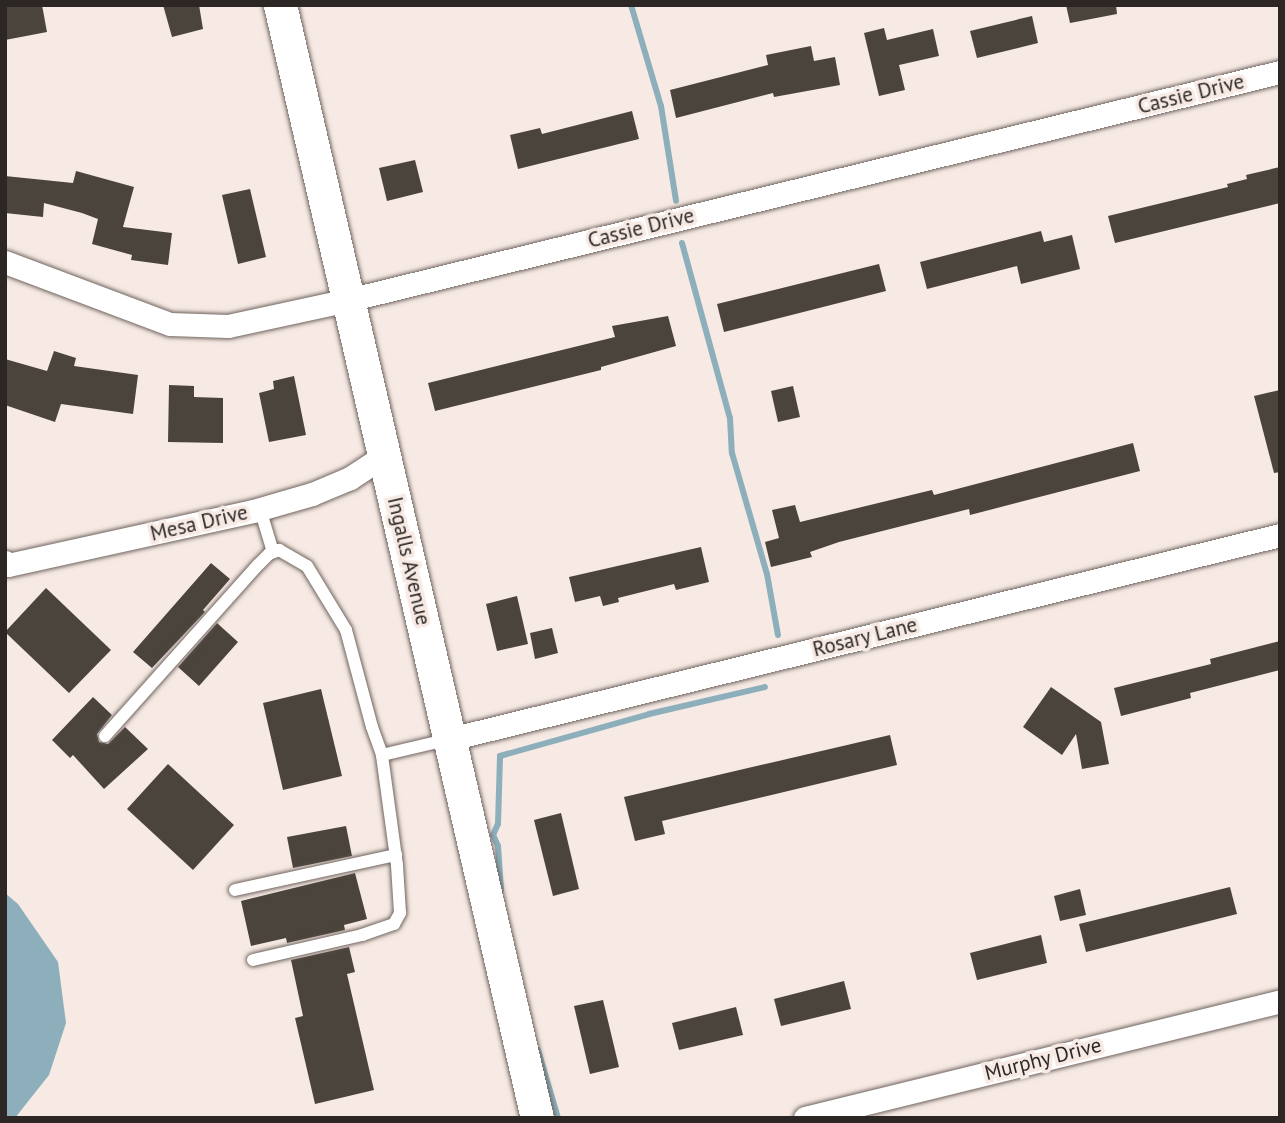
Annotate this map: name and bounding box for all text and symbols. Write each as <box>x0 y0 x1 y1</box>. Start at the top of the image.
street label: Cassie Drive <box>1135 69 1247 119</box>
street label: Cassie Drive <box>585 203 697 253</box>
street label: Ingalls Avenue <box>382 494 436 628</box>
street label: Mesa Drive <box>148 500 250 546</box>
street label: Rosary Lane <box>810 612 920 662</box>
street label: Murphy Drive <box>982 1032 1104 1086</box>

